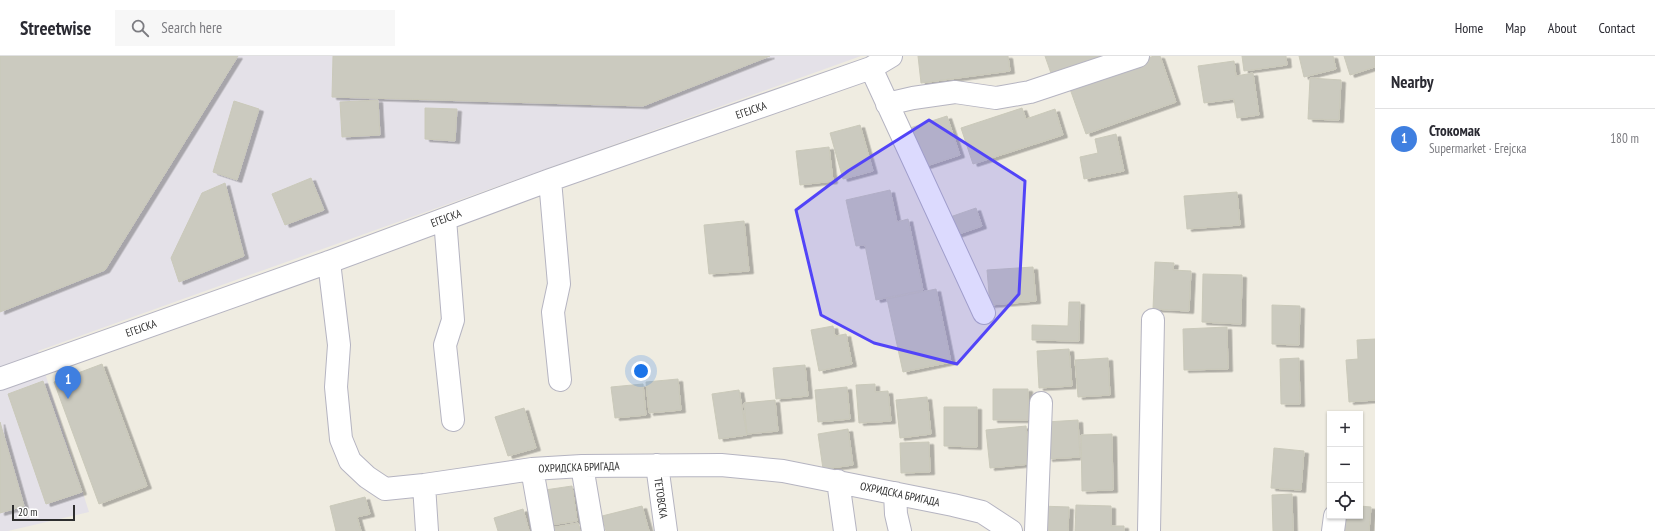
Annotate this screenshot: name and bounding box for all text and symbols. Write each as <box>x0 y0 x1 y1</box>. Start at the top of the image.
search box <box>115 10 395 46</box>
text: Streetwise <box>20 16 91 40</box>
icon: search <box>129 17 151 39</box>
text: Search here <box>161 18 222 37</box>
text: Home <box>1455 19 1483 37</box>
text: Map <box>1505 19 1526 37</box>
text: About <box>1548 19 1577 37</box>
text: Contact <box>1599 19 1635 37</box>
text: Nearby <box>1391 71 1434 93</box>
street label: ЕГЕЈСКА <box>734 98 769 122</box>
text: Стокомак <box>1429 121 1480 140</box>
text: 1 <box>1401 130 1407 147</box>
text: 180 m <box>1610 130 1639 147</box>
text: Supermarket · Егејска <box>1429 140 1526 157</box>
street label: ЕГЕЈСКА <box>429 206 464 230</box>
street label: ЕГЕЈСКА <box>124 316 159 340</box>
your location <box>631 361 651 381</box>
pin: 1 <box>55 366 81 399</box>
map controls <box>1327 411 1363 519</box>
button: + <box>1327 411 1363 447</box>
button: − <box>1327 447 1363 483</box>
street label: ОХРИДСКА БРИГАДА <box>538 459 621 475</box>
street label: ТЕТОВСКА <box>651 477 671 520</box>
street label: ОХРИДСКА БРИГАДА <box>859 479 942 509</box>
button: locate <box>1327 483 1363 519</box>
scale bar <box>12 503 75 522</box>
text: 20 m <box>18 505 37 519</box>

